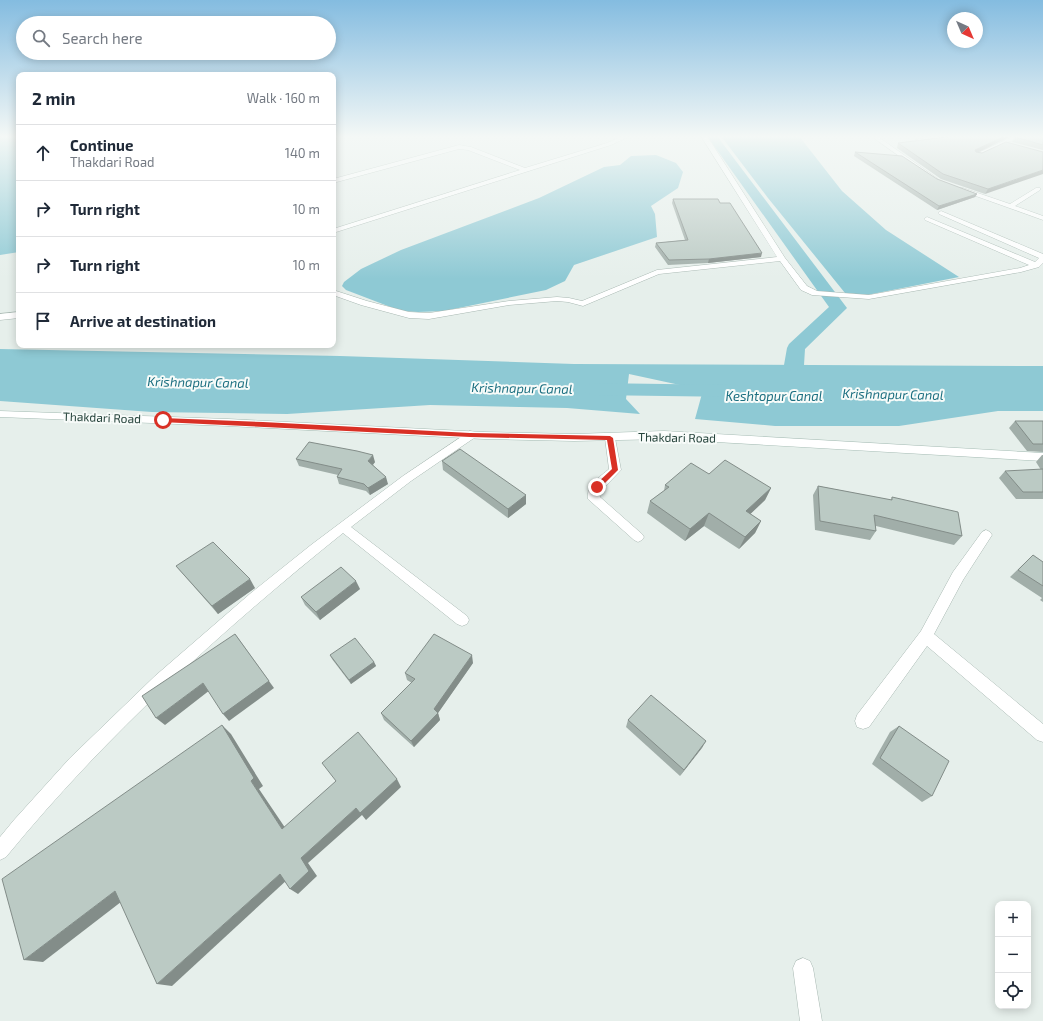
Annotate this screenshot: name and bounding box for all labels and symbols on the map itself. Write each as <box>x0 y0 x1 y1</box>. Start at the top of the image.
north arrow <box>947 12 983 48</box>
water label: Krishnapur Canal <box>147 373 249 391</box>
water label: Krishnapur Canal <box>471 379 573 397</box>
water label: Krishnapur Canal <box>842 385 944 403</box>
water label: Keshtopur Canal <box>726 388 823 404</box>
street label: Thakdari Road <box>63 409 141 425</box>
route start <box>154 411 172 429</box>
street label: Thakdari Road <box>638 429 716 445</box>
route end <box>588 478 606 496</box>

